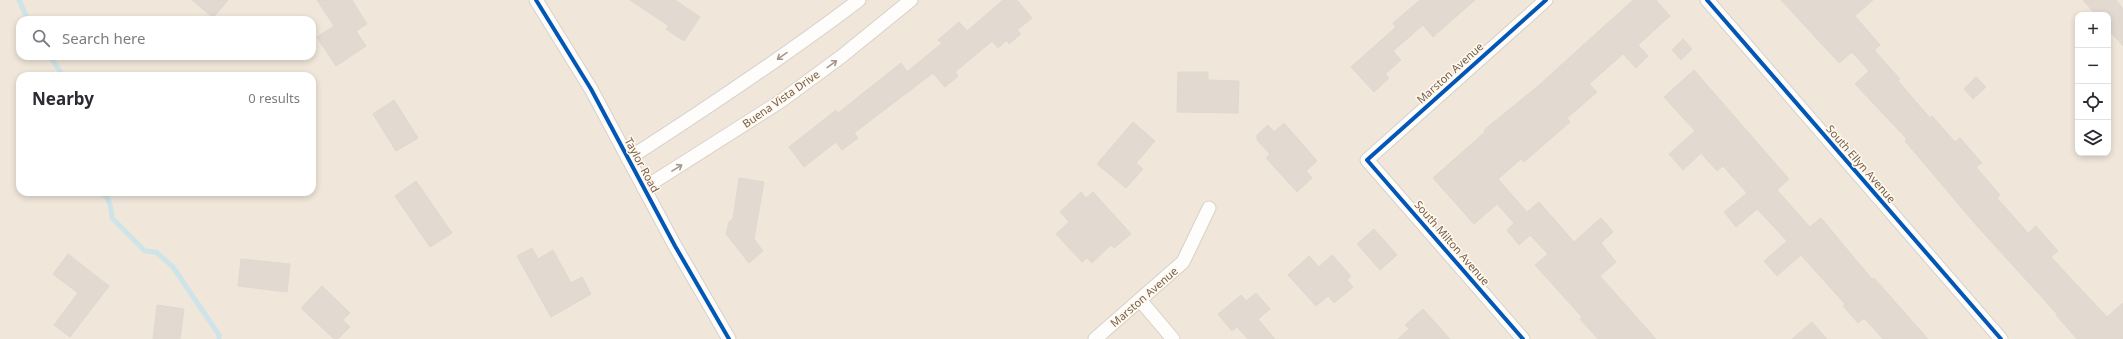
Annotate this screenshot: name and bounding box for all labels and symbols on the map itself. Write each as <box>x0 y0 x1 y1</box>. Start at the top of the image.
street label: Marston Avenue <box>1413 39 1486 107</box>
one-way arrow <box>777 52 788 60</box>
one-way arrow <box>826 60 837 68</box>
street label: Buena Vista Drive <box>739 66 822 131</box>
street label: South Ellyn Avenue <box>1823 121 1899 206</box>
street label: Taylor Road <box>622 135 663 195</box>
one-way arrow <box>671 163 683 171</box>
street label: South Milton Avenue <box>1411 197 1493 288</box>
street label: Marston Avenue <box>1107 263 1181 330</box>

